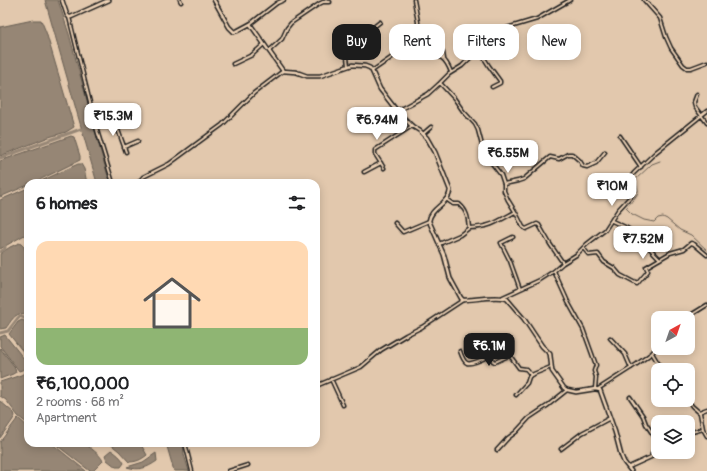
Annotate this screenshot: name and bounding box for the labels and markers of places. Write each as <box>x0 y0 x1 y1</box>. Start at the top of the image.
pin: ₹15.3M <box>80 103 146 137</box>
pin: ₹6.94M <box>344 107 410 141</box>
pin: ₹6.55M <box>475 140 541 174</box>
pin: ₹10M <box>588 173 636 207</box>
pin: ₹7.52M <box>610 226 676 260</box>
pin: ₹6.1M <box>461 333 517 367</box>

